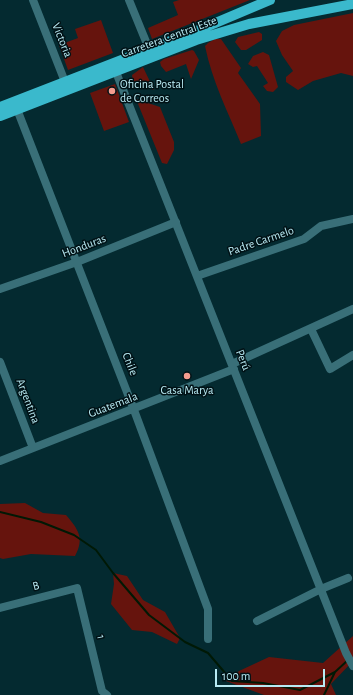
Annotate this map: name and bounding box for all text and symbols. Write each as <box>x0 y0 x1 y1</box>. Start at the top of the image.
street label: Carretera Central Este <box>119 13 219 61</box>
street label: Victoria <box>49 21 75 59</box>
place label: Oficina Postal de Correos <box>120 77 184 105</box>
marker: Oficina Postal de Correos <box>107 86 117 96</box>
street label: Padre Carmelo <box>226 223 296 259</box>
street label: Honduras <box>60 231 108 261</box>
street label: Perú <box>232 347 254 373</box>
street label: Chile <box>119 350 141 378</box>
marker: Casa Marya <box>182 371 192 381</box>
street label: Argentina <box>13 377 43 425</box>
place label: Casa Marya <box>160 383 214 397</box>
street label: Guatemala <box>86 389 140 421</box>
street label: B <box>31 578 41 594</box>
street label: 1 <box>94 633 108 641</box>
scale bar <box>217 661 327 687</box>
text: 100 m <box>222 670 250 682</box>

